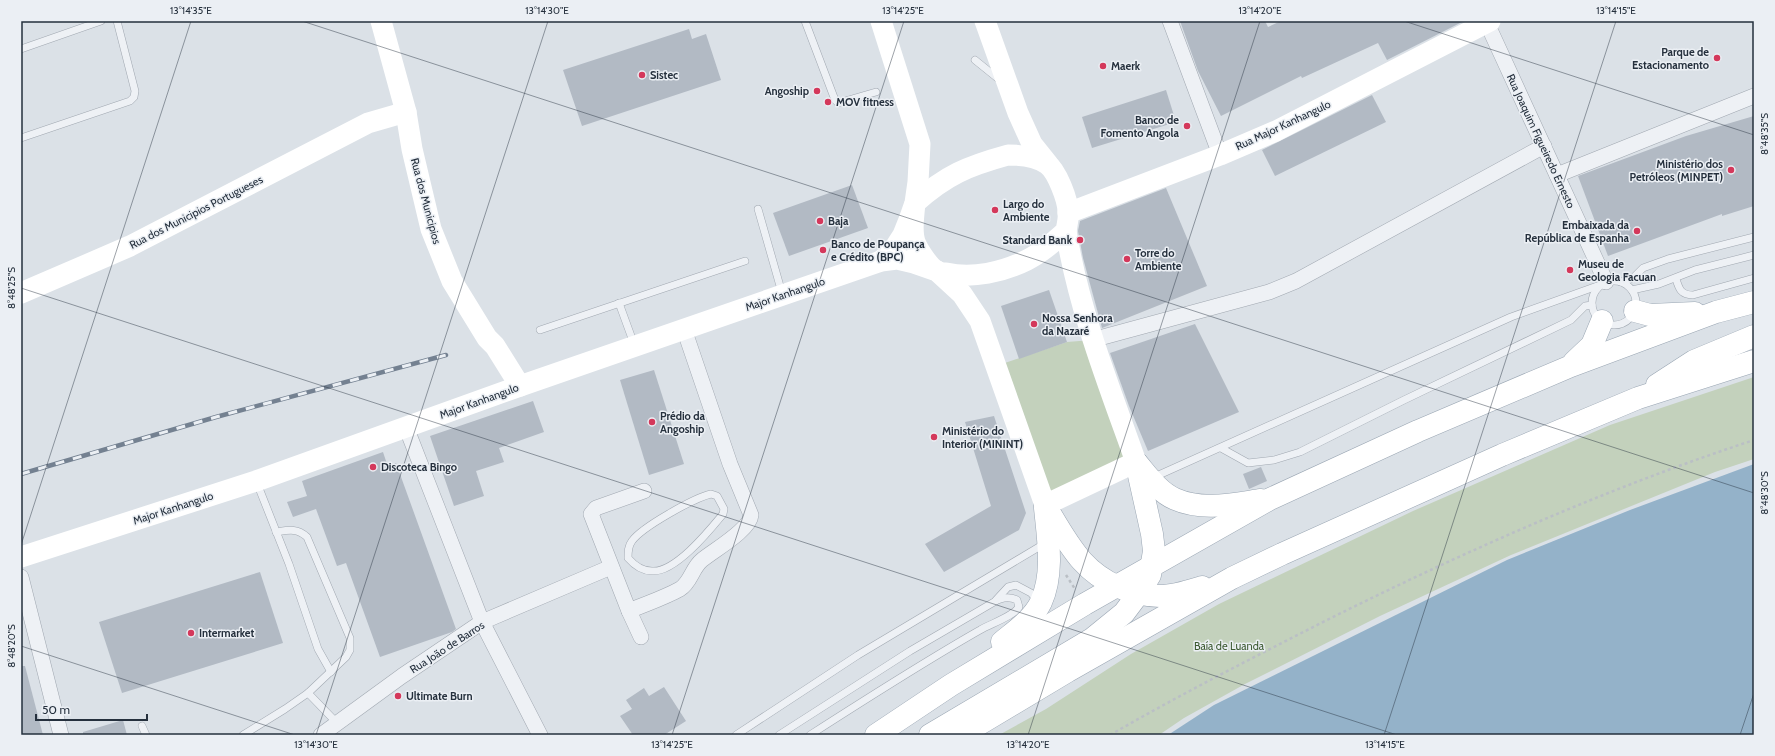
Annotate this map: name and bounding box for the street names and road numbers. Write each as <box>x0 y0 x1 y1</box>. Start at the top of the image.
street label: Rua Joaquim Figueiredo Ernesto <box>1504 72 1578 210</box>
street label: Rua Major Kanhangulo <box>1233 97 1333 153</box>
street label: Rua dos Municipios <box>408 156 444 246</box>
street label: Rua dos Municipios Portugueses <box>127 172 265 252</box>
street label: Major Kanhangulo <box>743 274 827 314</box>
street label: Major Kanhangulo <box>437 380 521 422</box>
street label: Major Kanhangulo <box>131 488 215 528</box>
street label: Rua João de Barros <box>407 617 487 676</box>

